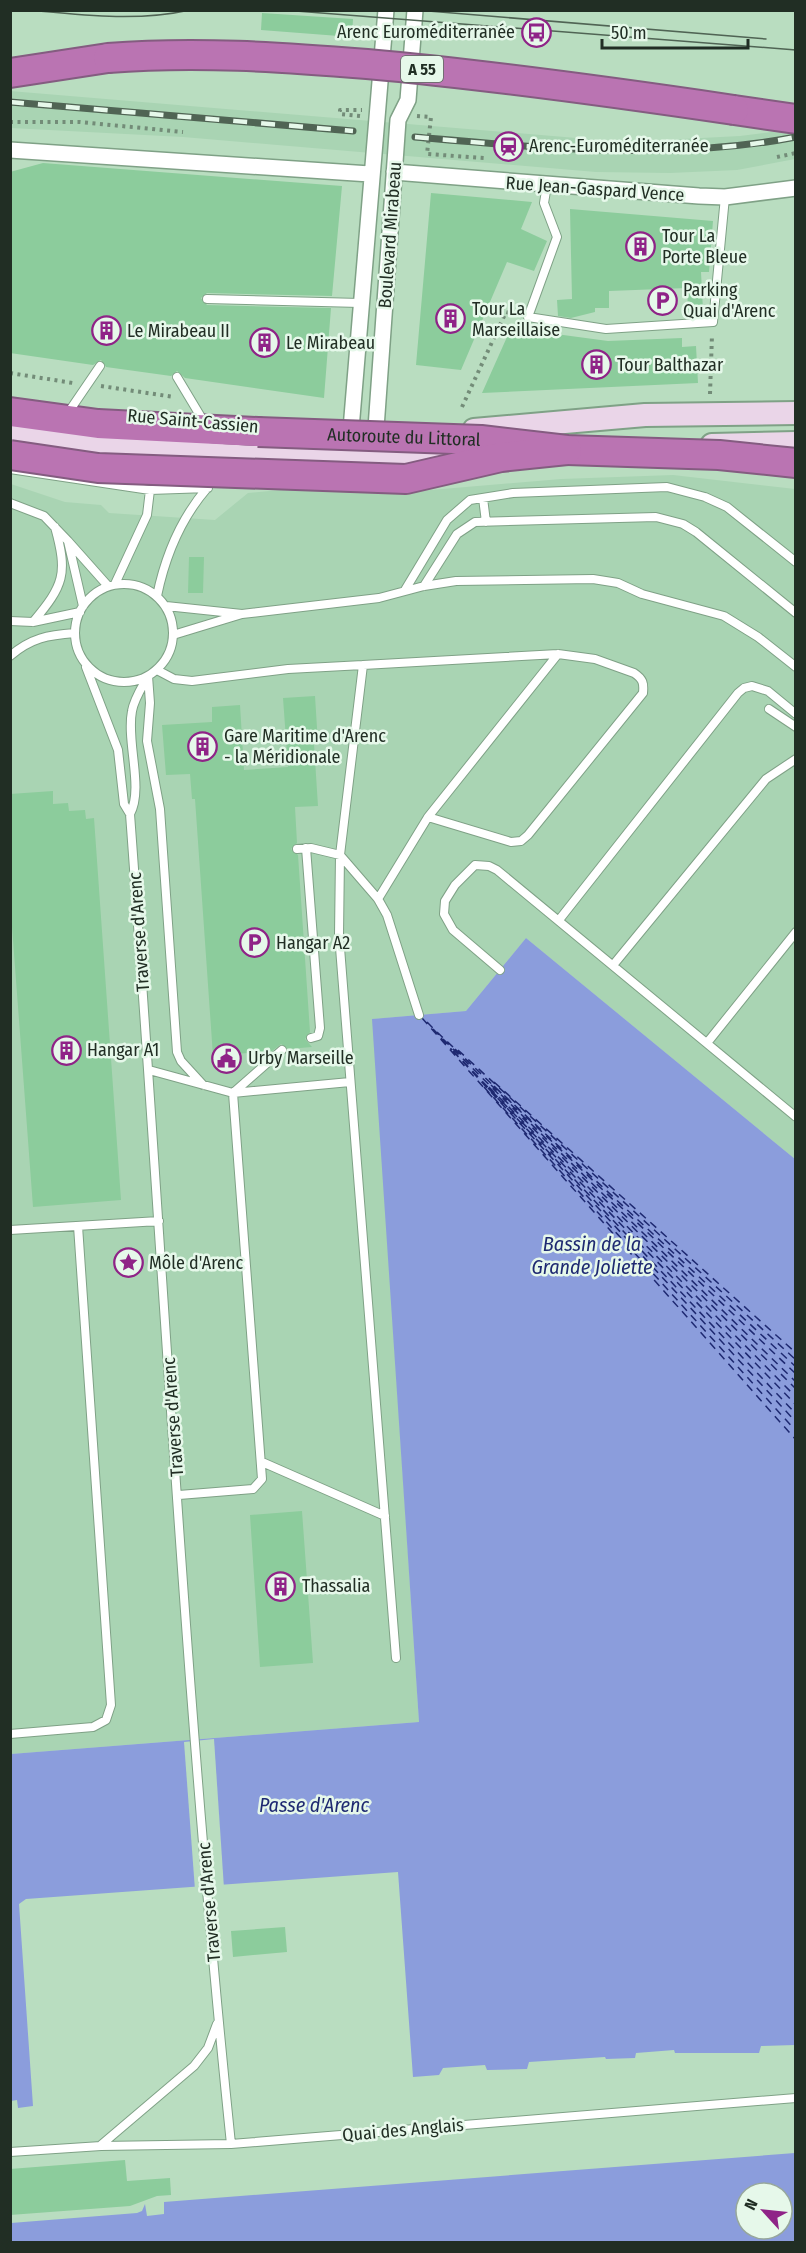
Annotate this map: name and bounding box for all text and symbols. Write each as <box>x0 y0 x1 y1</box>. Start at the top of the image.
scale bar <box>602 12 748 50</box>
bus stop icon: Arenc Euroméditerranée <box>520 16 552 48</box>
place label: Arenc Euroméditerranée <box>337 21 515 43</box>
text: 50 m <box>611 22 647 44</box>
road number: A 55 <box>401 56 443 82</box>
station icon: Arenc-Euroméditerranée <box>492 130 524 162</box>
place label: Arenc-Euroméditerranée <box>529 135 709 157</box>
street label: Boulevard Mirabeau <box>374 161 406 309</box>
street label: Rue Jean-Gaspard Vence <box>505 172 685 206</box>
place label: Tour La Porte Bleue <box>662 225 747 268</box>
building icon: Tour La Porte Bleue <box>625 230 657 262</box>
place label: Parking Quai d'Arenc <box>683 279 776 322</box>
parking icon: Parking Quai d'Arenc <box>646 284 678 316</box>
place label: Tour La Marseillaise <box>472 298 560 341</box>
building icon: Tour La Marseillaise <box>435 303 467 335</box>
building icon: Le Mirabeau II <box>90 315 122 347</box>
place label: Le Mirabeau II <box>127 320 230 342</box>
building icon: Le Mirabeau <box>249 327 281 359</box>
place label: Le Mirabeau <box>286 332 375 354</box>
building icon: Tour Balthazar <box>580 349 612 381</box>
place label: Tour Balthazar <box>617 354 724 376</box>
street label: Rue Saint-Cassien <box>126 404 260 438</box>
street label: Autoroute du Littoral <box>327 423 481 451</box>
place label: Gare Maritime d'Arenc - la Méridionale <box>224 725 386 768</box>
building icon: Gare Maritime d'Arenc - la Méridionale <box>187 730 219 762</box>
street label: Traverse d'Arenc <box>124 871 154 993</box>
parking icon: Hangar A2 <box>239 927 271 959</box>
place label: Hangar A2 <box>276 932 350 954</box>
building icon: Hangar A1 <box>50 1034 82 1066</box>
place label: Hangar A1 <box>87 1039 159 1061</box>
public building icon: Urby Marseille <box>211 1042 243 1074</box>
place label: Urby Marseille <box>248 1047 354 1069</box>
water label: Bassin de la Grande Joliette <box>531 1232 653 1279</box>
place icon: Môle d'Arenc <box>112 1247 144 1279</box>
place label: Môle d'Arenc <box>149 1252 243 1274</box>
street label: Traverse d'Arenc <box>158 1356 188 1478</box>
building icon: Thassalia <box>265 1570 297 1602</box>
place label: Thassalia <box>302 1575 371 1597</box>
water label: Passe d'Arenc <box>259 1793 369 1817</box>
street label: Traverse d'Arenc <box>193 1841 225 1963</box>
street label: Quai des Anglais <box>341 2114 465 2146</box>
north arrow <box>734 2181 794 2241</box>
text: N <box>740 2196 762 2213</box>

